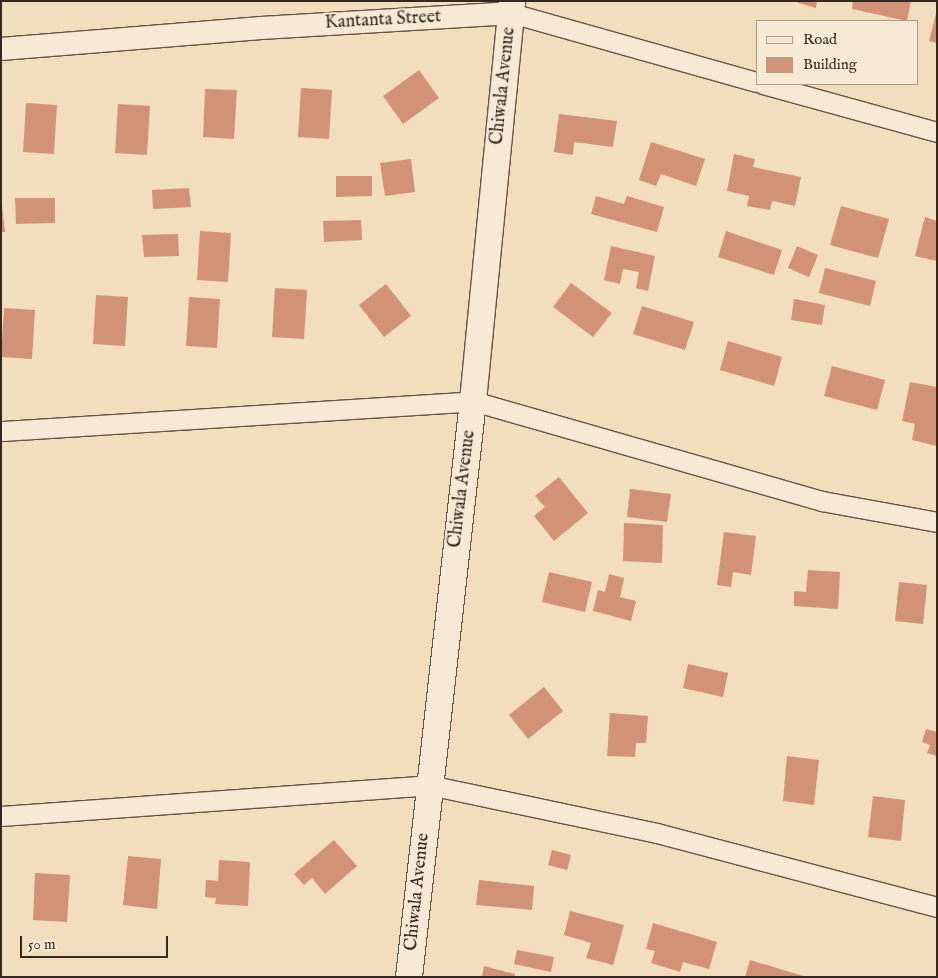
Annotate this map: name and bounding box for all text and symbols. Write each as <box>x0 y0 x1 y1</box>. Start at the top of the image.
street label: Kantanta Street <box>324 7 442 35</box>
legend <box>756 20 918 85</box>
street label: Chiwala Avenue <box>487 26 521 146</box>
text: Road <box>803 30 837 49</box>
text: Building <box>803 55 857 74</box>
street label: Chiwala Avenue <box>445 429 481 549</box>
street label: Chiwala Avenue <box>401 832 435 952</box>
scale bar <box>22 926 170 958</box>
text: 50 m <box>28 935 56 954</box>

